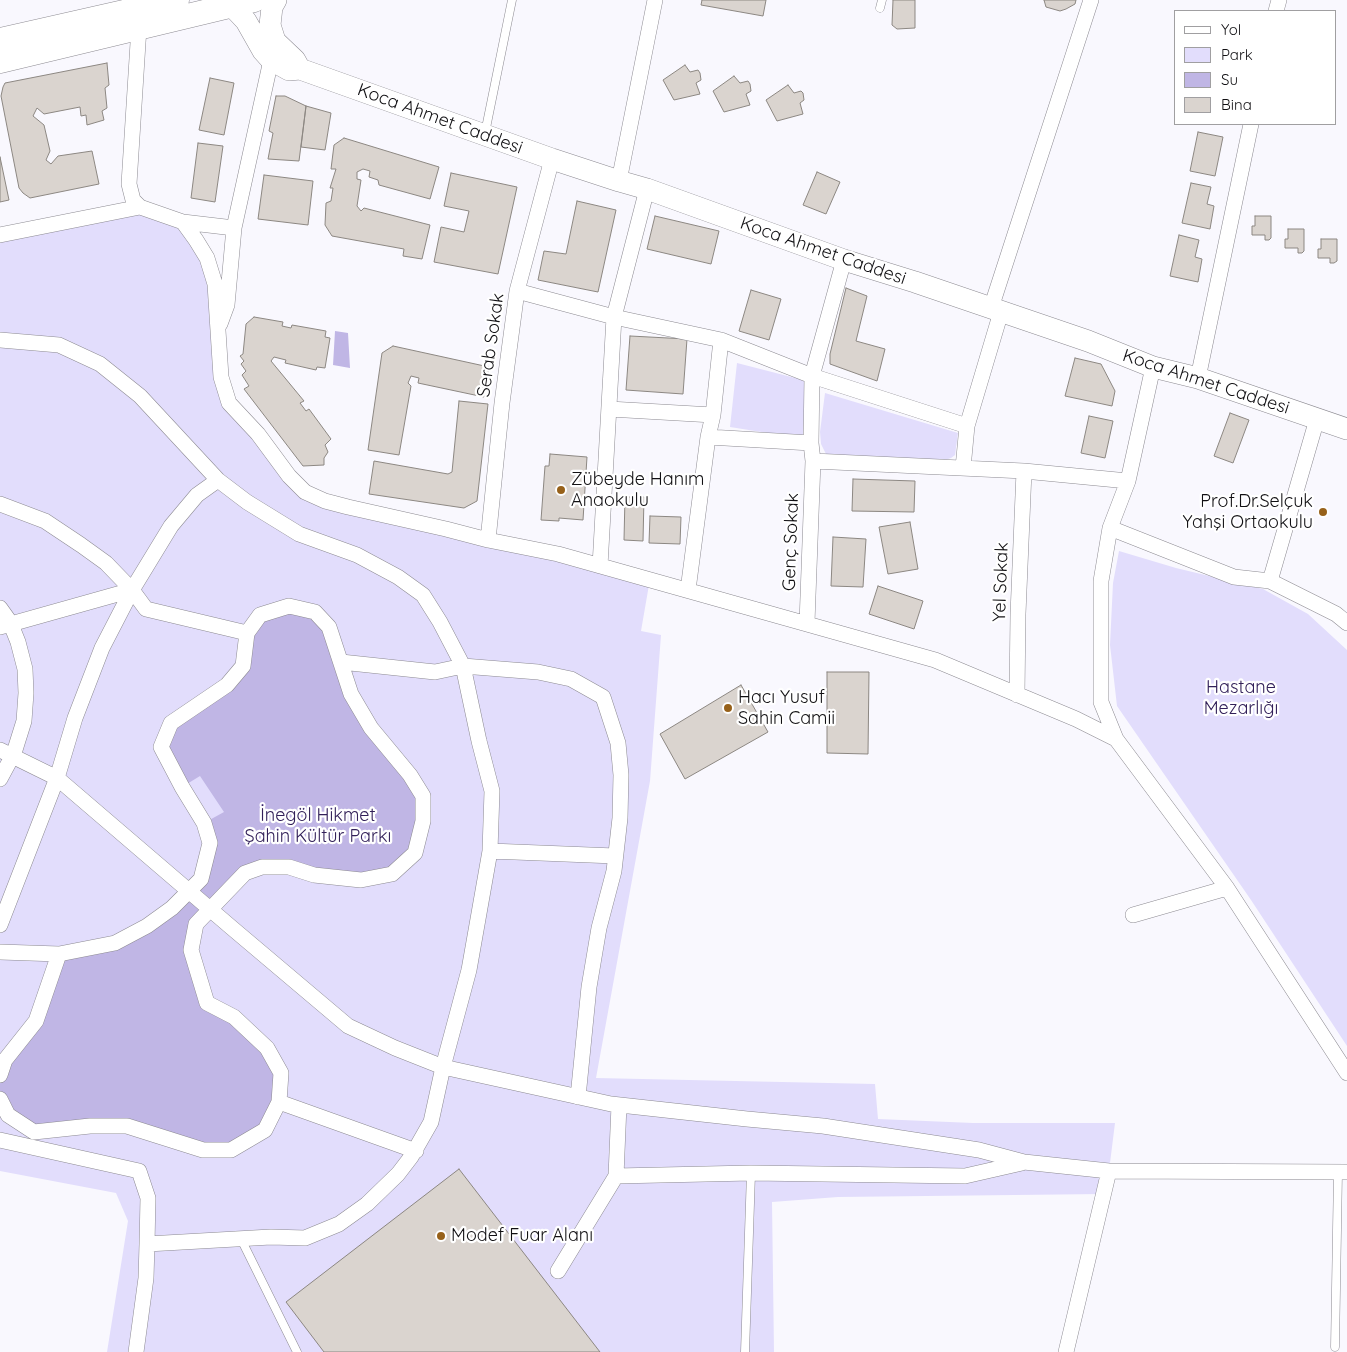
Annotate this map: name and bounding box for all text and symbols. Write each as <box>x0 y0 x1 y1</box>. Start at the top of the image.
legend <box>1174 10 1337 125</box>
text: Yol <box>1221 20 1241 39</box>
text: Park <box>1221 45 1253 64</box>
text: Su <box>1221 70 1238 89</box>
street label: Koca Ahmet Caddesi <box>354 79 526 159</box>
text: Bina <box>1221 95 1252 114</box>
street label: Koca Ahmet Caddesi <box>737 212 909 290</box>
street label: Serab Sokak <box>473 292 509 398</box>
street label: Koca Ahmet Caddesi <box>1120 345 1292 419</box>
place label: Zübeyde Hanım Anaokulu <box>571 469 704 512</box>
marker: Zübeyde Hanım Anaokulu <box>555 484 567 496</box>
place label: Prof.Dr.Selçuk Yahşi Ortaokulu <box>1183 491 1313 534</box>
street label: Genç Sokak <box>778 492 804 592</box>
marker: Prof.Dr.Selçuk Yahşi Ortaokulu <box>1317 506 1329 518</box>
street label: Yel Sokak <box>989 542 1013 622</box>
park label: Hastane Mezarlığı <box>1204 677 1278 720</box>
place label: Hacı Yusuf Sahin Camii <box>738 687 835 730</box>
marker: Hacı Yusuf Sahin Camii <box>722 702 734 714</box>
park label: İnegöl Hikmet Şahin Kültür Parkı <box>245 805 391 848</box>
place label: Modef Fuar Alanı <box>451 1225 593 1247</box>
marker: Modef Fuar Alanı <box>435 1230 447 1242</box>

